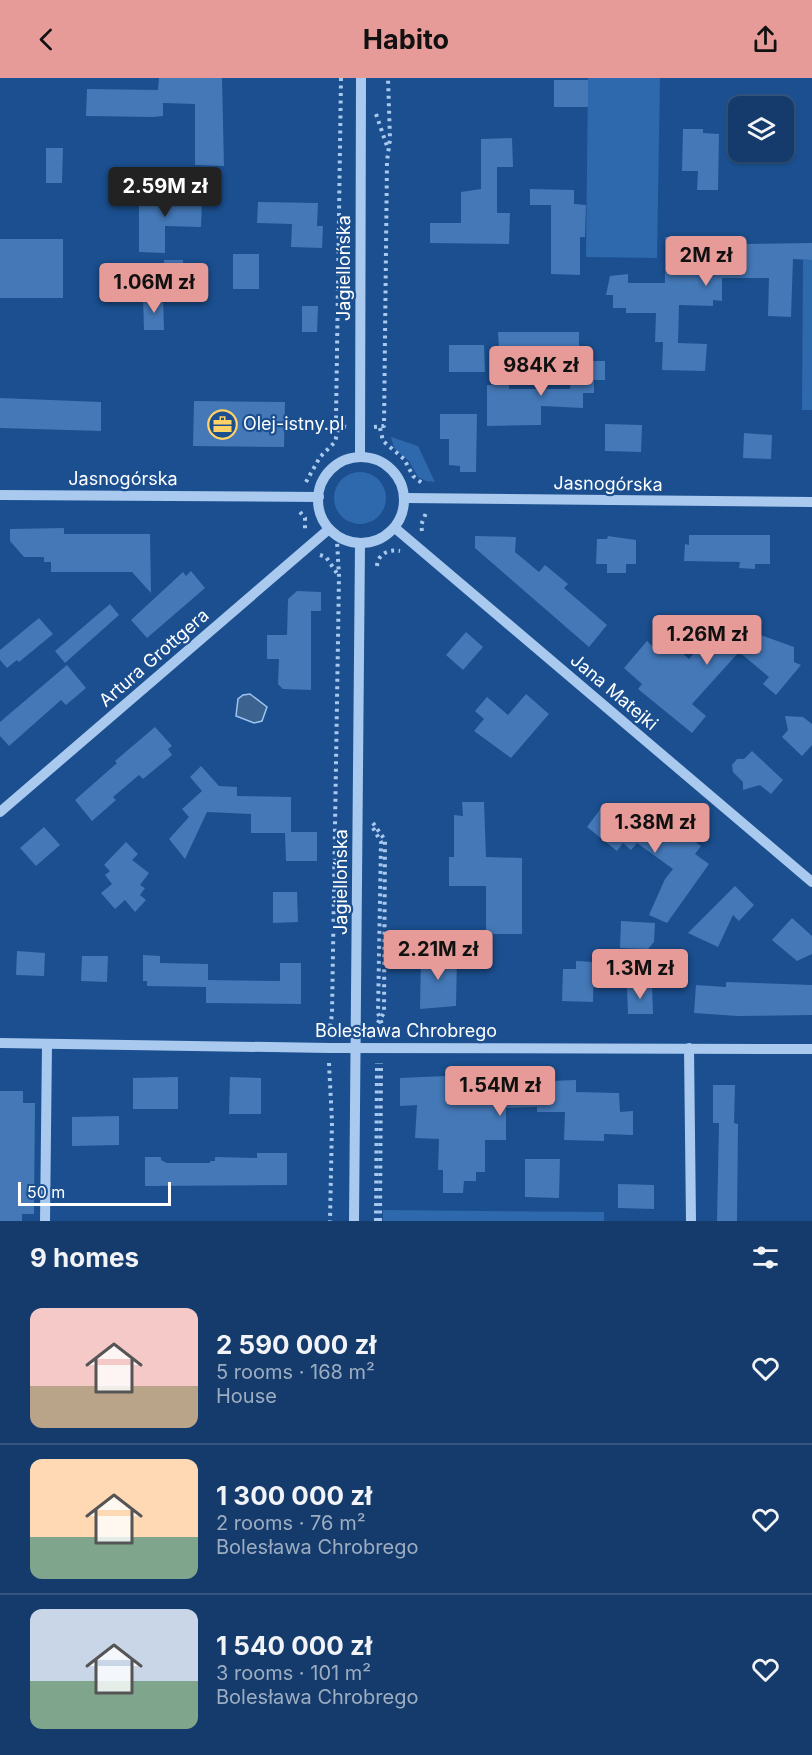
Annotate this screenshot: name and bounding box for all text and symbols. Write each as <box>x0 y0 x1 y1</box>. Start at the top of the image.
icon: back <box>30 23 63 56</box>
text: Habito <box>363 23 449 56</box>
icon: share <box>749 23 782 56</box>
map controls <box>728 96 794 162</box>
button: layers <box>728 96 794 162</box>
pin: 2.59M zł <box>103 167 227 218</box>
text: 2.59M zł <box>122 174 208 198</box>
street label: Jagiellońska <box>333 215 354 321</box>
pin: 2M zł <box>664 236 748 287</box>
text: 2M zł <box>680 243 732 267</box>
pin: 1.06M zł <box>92 263 216 314</box>
text: 1.06M zł <box>113 270 195 294</box>
pin: 984K zł <box>486 346 596 397</box>
text: 984K zł <box>503 353 579 377</box>
office icon: Olej-istny.pl <box>206 408 238 440</box>
place label: Olej-istny.pl <box>243 413 344 434</box>
street label: Jasnogórska <box>68 468 178 489</box>
street label: Jasnogórska <box>553 472 663 495</box>
street label: Artura Grottgera <box>95 604 213 711</box>
pin: 1.26M zł <box>645 615 769 666</box>
text: 1.26M zł <box>666 622 748 646</box>
street label: Jana Matejki <box>566 649 662 734</box>
pin: 1.38M zł <box>593 803 717 854</box>
text: 1.38M zł <box>614 810 696 834</box>
street label: Jagiellońska <box>330 829 351 935</box>
pin: 2.21M zł <box>376 930 500 981</box>
text: 2.21M zł <box>398 937 478 961</box>
pin: 1.3M zł <box>585 949 695 1000</box>
text: 1.3M zł <box>606 956 674 980</box>
street label: Bolesława Chrobrego <box>315 1020 497 1041</box>
pin: 1.54M zł <box>438 1066 562 1117</box>
text: 1.54M zł <box>459 1073 541 1097</box>
scale bar <box>18 1179 171 1206</box>
text: 50 m <box>27 1182 65 1202</box>
icon: filters <box>749 1241 782 1274</box>
text: 9 homes <box>30 1242 139 1273</box>
text: 2 590 000 zł <box>216 1329 376 1360</box>
icon: home <box>78 1332 150 1404</box>
icon: heart <box>749 1352 782 1385</box>
text: 5 rooms · 168 m² <box>216 1360 375 1384</box>
text: House <box>216 1384 277 1408</box>
text: 1 300 000 zł <box>216 1480 372 1511</box>
icon: home <box>78 1483 150 1555</box>
icon: heart <box>749 1503 782 1536</box>
text: 2 rooms · 76 m² <box>216 1511 365 1535</box>
text: Bolesława Chrobrego <box>216 1535 418 1559</box>
text: 1 540 000 zł <box>216 1630 372 1661</box>
icon: home <box>78 1633 150 1705</box>
icon: heart <box>749 1653 782 1686</box>
text: 3 rooms · 101 m² <box>216 1661 371 1685</box>
text: Bolesława Chrobrego <box>216 1685 418 1709</box>

